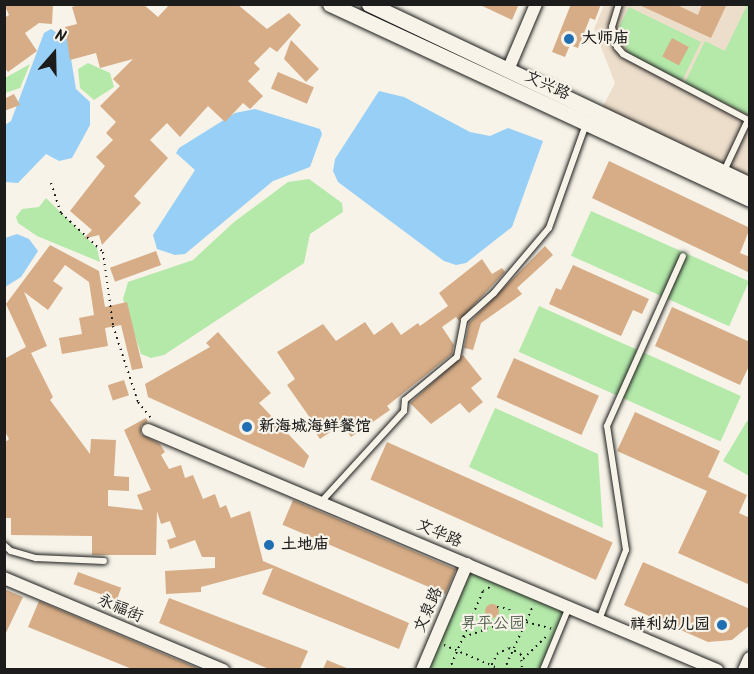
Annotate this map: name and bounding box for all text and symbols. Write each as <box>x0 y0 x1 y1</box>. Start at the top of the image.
text: N <box>51 23 69 50</box>
north arrow <box>24 24 84 84</box>
place label: 大师庙 <box>581 29 629 49</box>
marker: 大师庙 <box>562 32 576 46</box>
street label: 文兴路 <box>521 67 573 105</box>
place label: 新海城海鲜餐馆 <box>259 417 371 437</box>
marker: 新海城海鲜餐馆 <box>240 420 254 434</box>
street label: 文华路 <box>413 516 465 552</box>
place label: 土地庙 <box>281 535 329 555</box>
marker: 土地庙 <box>262 538 276 552</box>
street label: 文泉路 <box>411 584 447 636</box>
street label: 永福街 <box>94 591 146 627</box>
park label: 昇平公园 <box>461 614 525 634</box>
place label: 祥利幼儿园 <box>630 615 710 635</box>
marker: 祥利幼儿园 <box>715 618 729 632</box>

